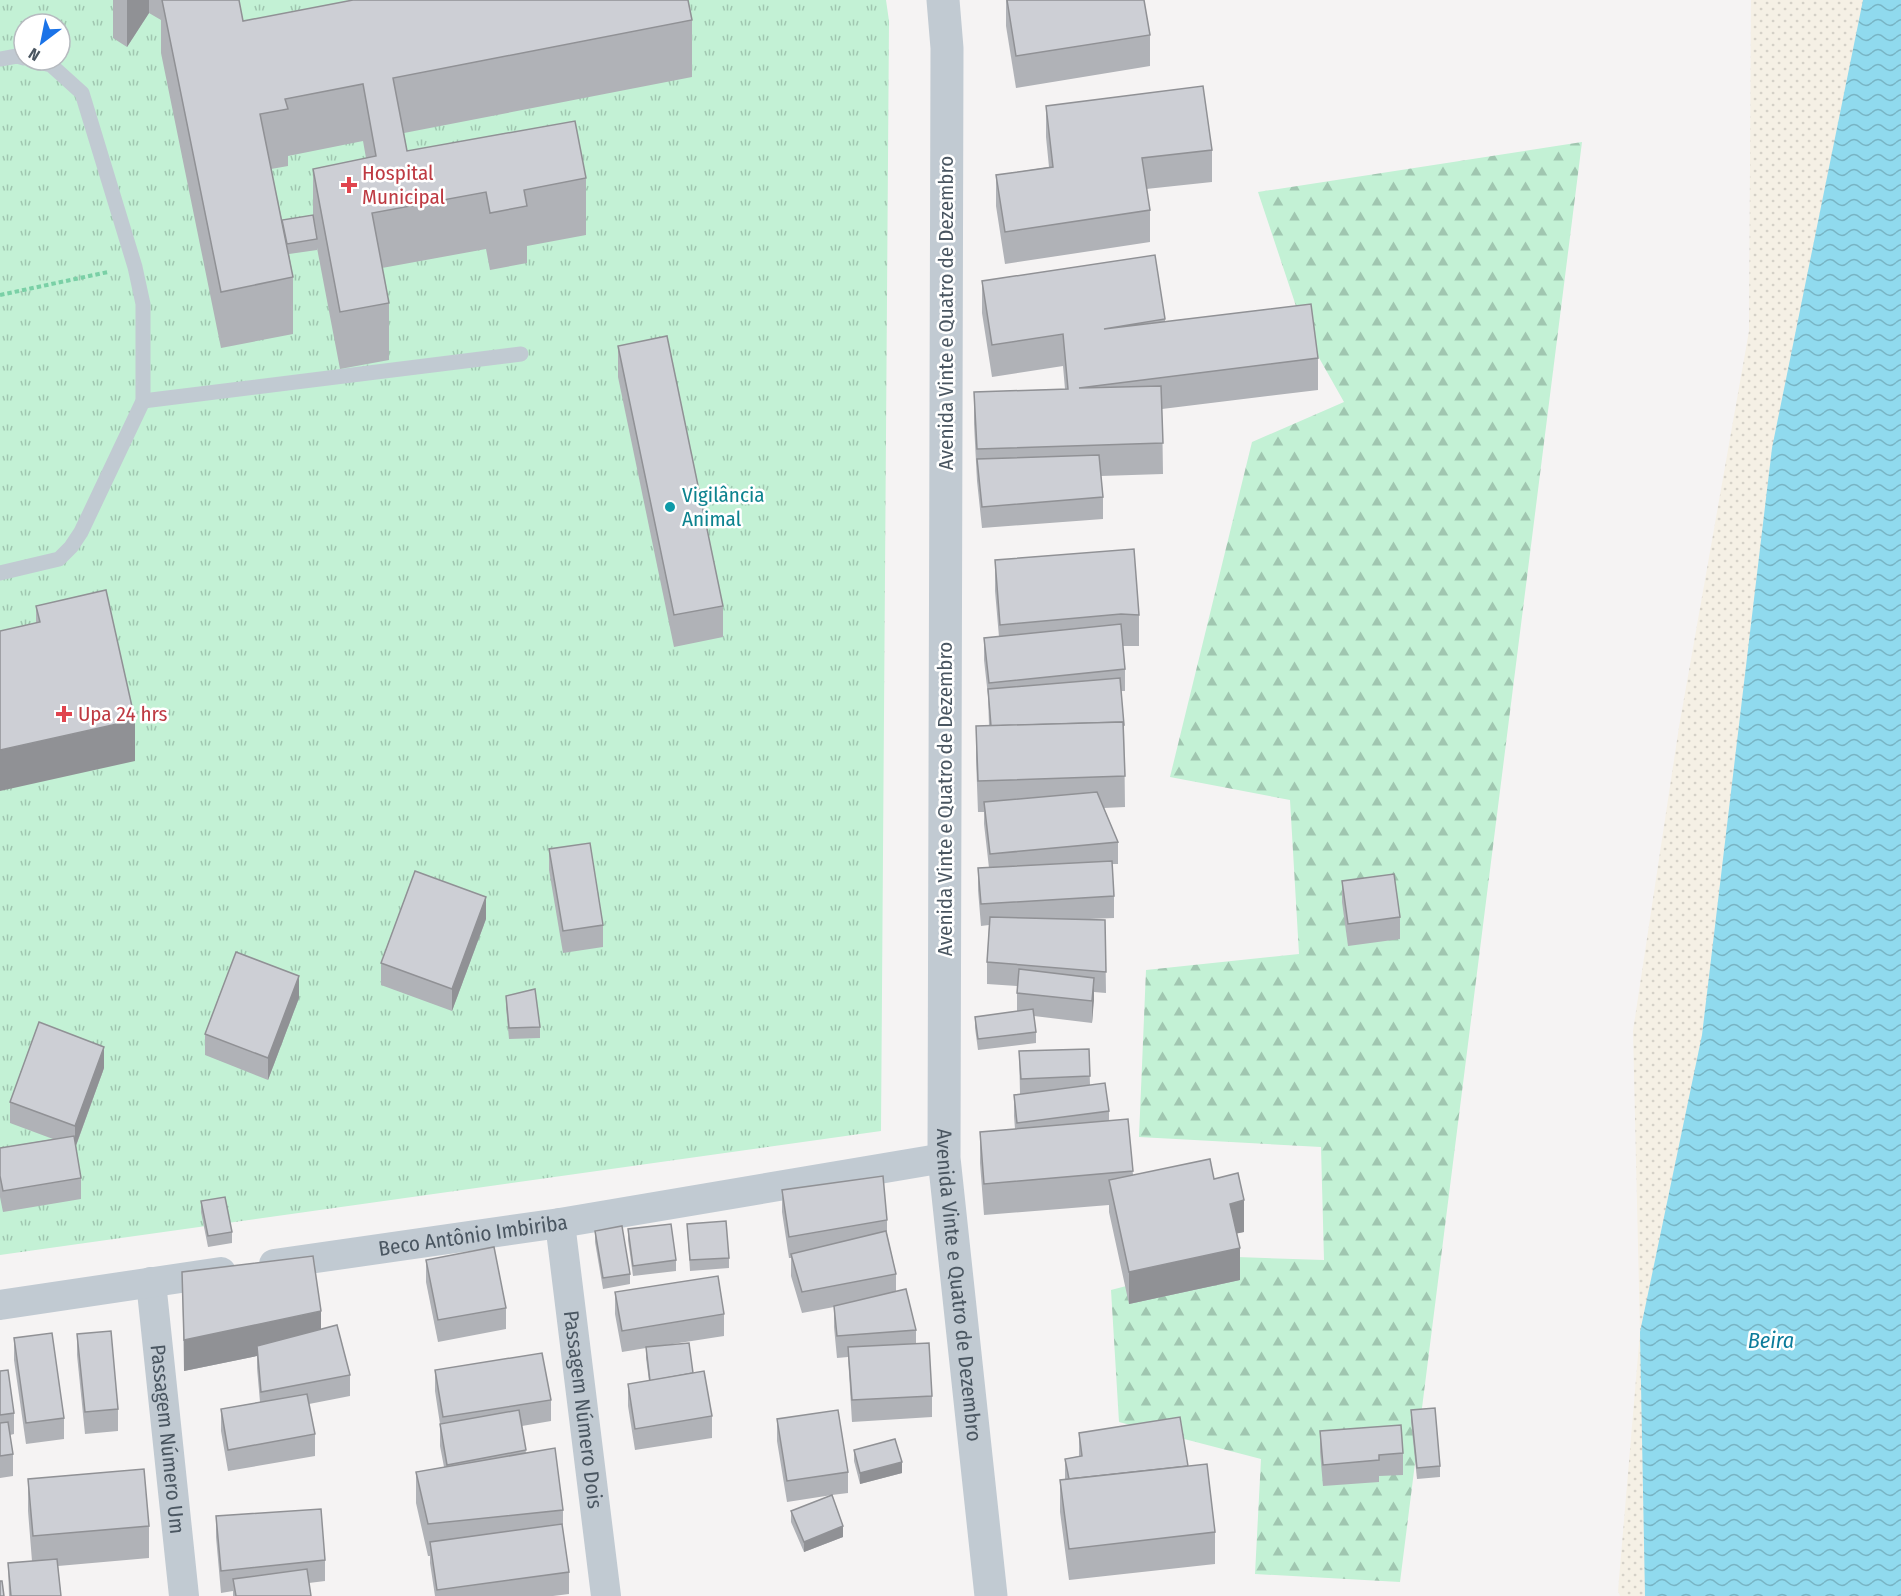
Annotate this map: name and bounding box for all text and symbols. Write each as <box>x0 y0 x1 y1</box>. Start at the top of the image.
north arrow <box>12 12 72 72</box>
text: N <box>25 44 43 65</box>
street label: Avenida Vinte e Quatro de Dezembro <box>933 156 959 470</box>
place label: Hospital Municipal <box>362 160 446 210</box>
marker: Hospital Municipal <box>340 176 358 194</box>
place label: Vigilância Animal <box>682 482 765 532</box>
marker: Vigilância Animal <box>663 500 677 514</box>
street label: Avenida Vinte e Quatro de Dezembro <box>932 642 958 956</box>
place label: Upa 24 hrs <box>78 701 168 727</box>
marker: Upa 24 hrs <box>55 705 73 723</box>
street label: Avenida Vinte e Quatro de Dezembro <box>931 1128 987 1443</box>
street label: Beco Antônio Imbiriba <box>377 1209 569 1262</box>
street label: Passagem Número Dois <box>558 1309 608 1510</box>
water label: Beira <box>1748 1327 1794 1354</box>
street label: Passagem Número Um <box>145 1343 190 1535</box>

